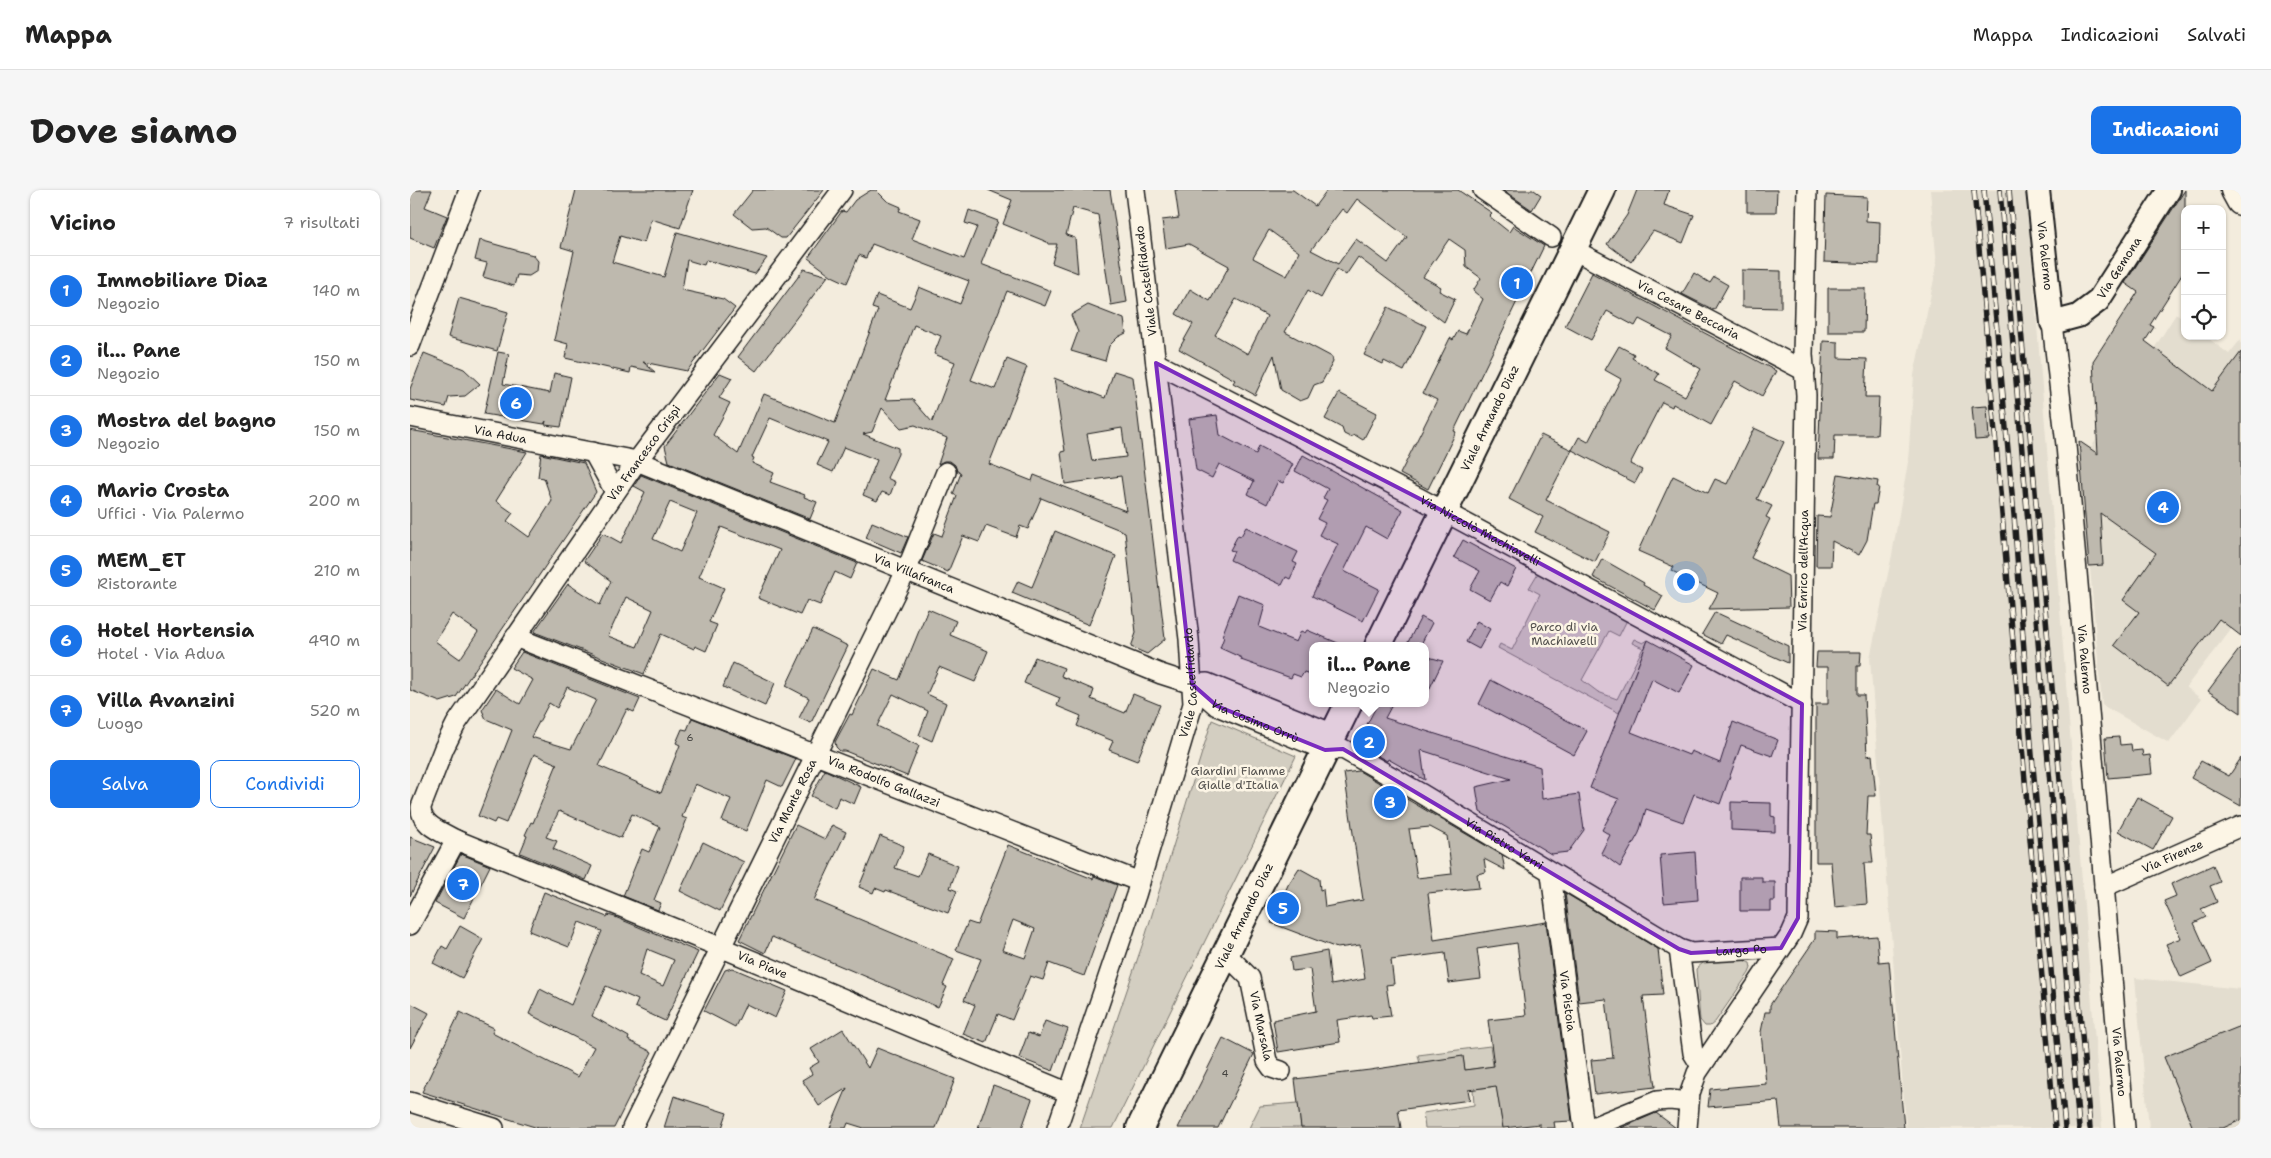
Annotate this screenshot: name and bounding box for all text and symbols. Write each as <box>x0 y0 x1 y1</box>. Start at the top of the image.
text: Mappa <box>25 19 112 51</box>
text: Mappa <box>1973 23 2033 47</box>
text: Indicazioni <box>2061 23 2159 47</box>
text: Salvati <box>2187 23 2246 47</box>
button: Indicazioni <box>2091 106 2241 154</box>
text: Dove siamo <box>30 107 238 154</box>
map controls <box>2181 205 2226 340</box>
button: + <box>2181 205 2226 250</box>
text: Vicino <box>50 209 116 237</box>
text: 7 risultati <box>283 212 360 233</box>
street label: Via Palermo <box>2033 220 2057 291</box>
street label: Viale Castelfidardo <box>1131 225 1161 337</box>
street label: Via Gemona <box>2093 233 2145 302</box>
button: − <box>2181 250 2226 295</box>
pin: 1 <box>1501 264 1533 302</box>
text: Immobiliare Diaz <box>97 268 268 293</box>
street label: Via Cesare Beccaria <box>1634 276 1743 344</box>
text: 1 <box>62 280 70 301</box>
text: 140 m <box>313 280 360 301</box>
text: Negozio <box>97 293 160 314</box>
button: locate <box>2181 295 2226 340</box>
text: il... Pane <box>97 338 181 363</box>
text: 2 <box>60 350 72 371</box>
text: 150 m <box>313 350 360 371</box>
street label: Viale Armando Diaz <box>1457 362 1523 474</box>
text: Negozio <box>97 363 160 384</box>
pin: 6 <box>500 384 532 422</box>
street label: Via Francesco Crispi <box>604 402 684 504</box>
text: Mostra del bagno <box>97 408 276 433</box>
text: 3 <box>60 420 72 441</box>
text: 150 m <box>313 420 360 441</box>
street label: Via Adua <box>473 422 529 448</box>
text: Negozio <box>97 433 160 454</box>
text: Mario Crosta <box>97 478 229 503</box>
pin: 4 <box>2147 488 2179 526</box>
text: 4 <box>60 490 72 511</box>
text: 200 m <box>308 490 360 511</box>
street label: Via Niccolò Machiavelli <box>1417 492 1543 570</box>
text: Uffici · Via Palermo <box>97 503 244 524</box>
street label: Via Enrico dell'Acqua <box>1794 509 1812 632</box>
text: MEM_ET <box>97 548 186 573</box>
street label: Via Villafranca <box>871 550 957 597</box>
text: 5 <box>61 560 71 581</box>
text: 210 m <box>313 560 360 581</box>
your location <box>1673 569 1699 595</box>
text: Ristorante <box>97 573 178 594</box>
text: Hotel Hortensia <box>97 618 254 643</box>
park label: Parco di via Machiavelli <box>1530 619 1599 649</box>
street label: Via Palermo <box>2074 624 2095 695</box>
street label: Viale Castelfidardo <box>1175 627 1201 740</box>
text: 6 <box>60 630 72 651</box>
text: 490 m <box>308 630 360 651</box>
popup <box>1309 642 1429 707</box>
text: Hotel · Via Adua <box>97 643 225 664</box>
text: il... Pane <box>1327 652 1411 677</box>
text: Negozio <box>1327 677 1390 698</box>
text: Villa Avanzini <box>97 688 235 713</box>
street label: Via Cosimo Orrù <box>1207 696 1301 746</box>
text: 7 <box>60 700 72 721</box>
text: 520 m <box>310 700 360 721</box>
text: Luogo <box>97 713 143 734</box>
pin: 2 <box>1353 723 1385 761</box>
house number: 6 <box>687 731 694 744</box>
street label: Via Rodolfo Gallazzi <box>825 752 942 811</box>
street label: Via Monte Rosa <box>765 756 821 847</box>
button: Salva <box>50 760 200 808</box>
button: Condividi <box>210 760 360 808</box>
park label: Giardini Fiamme Gialle d'Italia <box>1191 763 1286 793</box>
pin: 3 <box>1374 783 1406 821</box>
street label: Via Pietro Verri <box>1462 814 1546 874</box>
street label: Via Firenze <box>2139 836 2206 877</box>
street label: Viale Armando Diaz <box>1211 860 1277 972</box>
pin: 7 <box>447 865 479 903</box>
pin: 5 <box>1267 889 1299 927</box>
street label: Largo Po <box>1715 941 1767 960</box>
street label: Via Piave <box>735 947 790 982</box>
street label: Via Pistoia <box>1556 969 1579 1033</box>
street label: Via Marsala <box>1246 990 1276 1063</box>
street label: Via Palermo <box>2108 1027 2130 1097</box>
house number: 4 <box>1222 1067 1229 1080</box>

